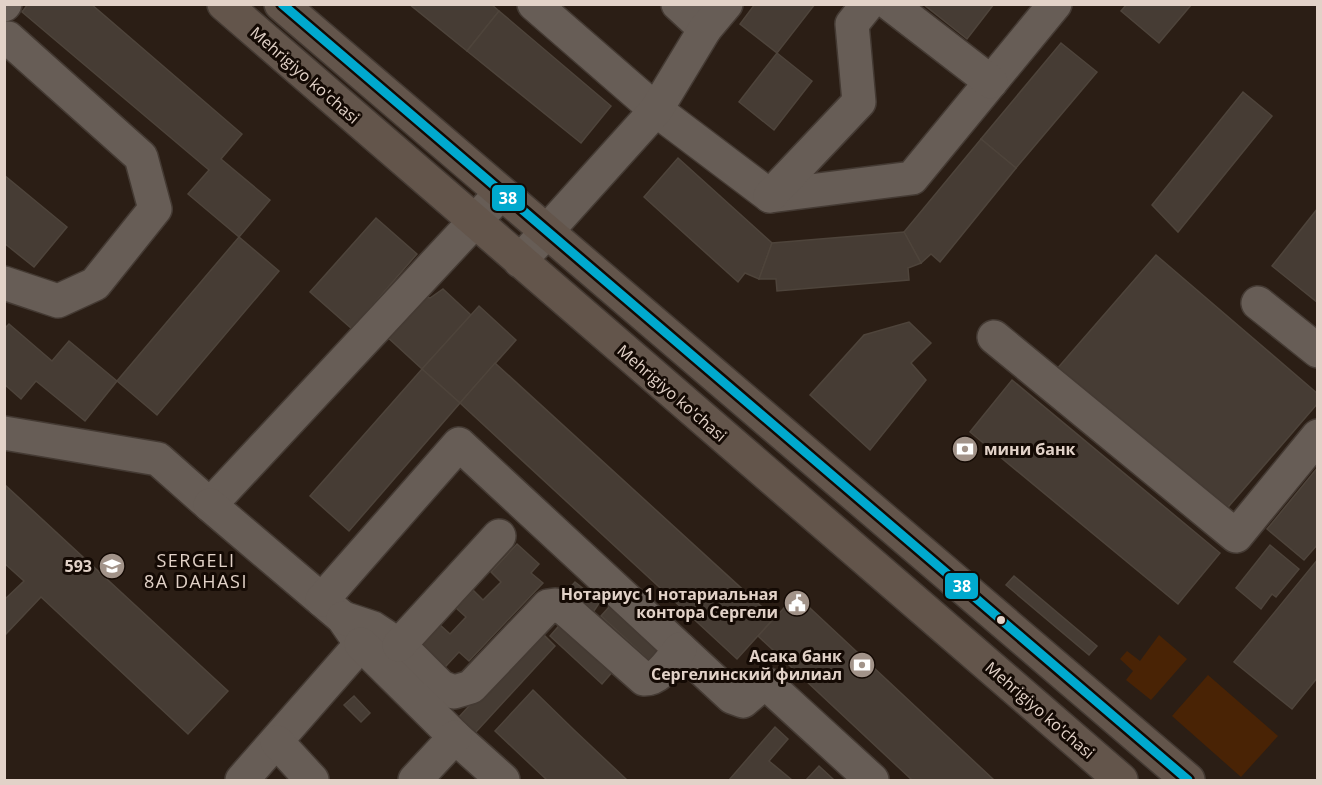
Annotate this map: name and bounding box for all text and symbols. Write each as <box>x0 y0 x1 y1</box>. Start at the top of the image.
street label: Mehrigiyo ko'chasi <box>246 21 364 129</box>
line badge: 38 <box>491 184 526 212</box>
text: 38 <box>499 187 517 209</box>
street label: Mehrigiyo ko'chasi <box>613 339 731 447</box>
bank icon: мини банк <box>950 434 980 464</box>
place label: мини банк <box>984 438 1076 460</box>
district label: SERGELI 8A DAHASI <box>144 548 248 593</box>
school or university icon: 593 <box>97 551 127 581</box>
place label: 593 <box>65 555 92 577</box>
line badge: 38 <box>944 572 979 600</box>
text: 38 <box>953 575 971 597</box>
place label: Нотариус 1 нотариальная контора Сергели <box>561 583 778 623</box>
public building icon: Нотариус 1 нотариальная контора Сергели <box>782 588 812 618</box>
unlabelled marker <box>995 614 1007 626</box>
place label: Асака банк Сергелинский филиал <box>651 645 842 685</box>
bank icon: Асака банк Сергелинский филиал <box>847 650 877 680</box>
street label: Mehrigiyo ko'chasi <box>981 656 1099 764</box>

